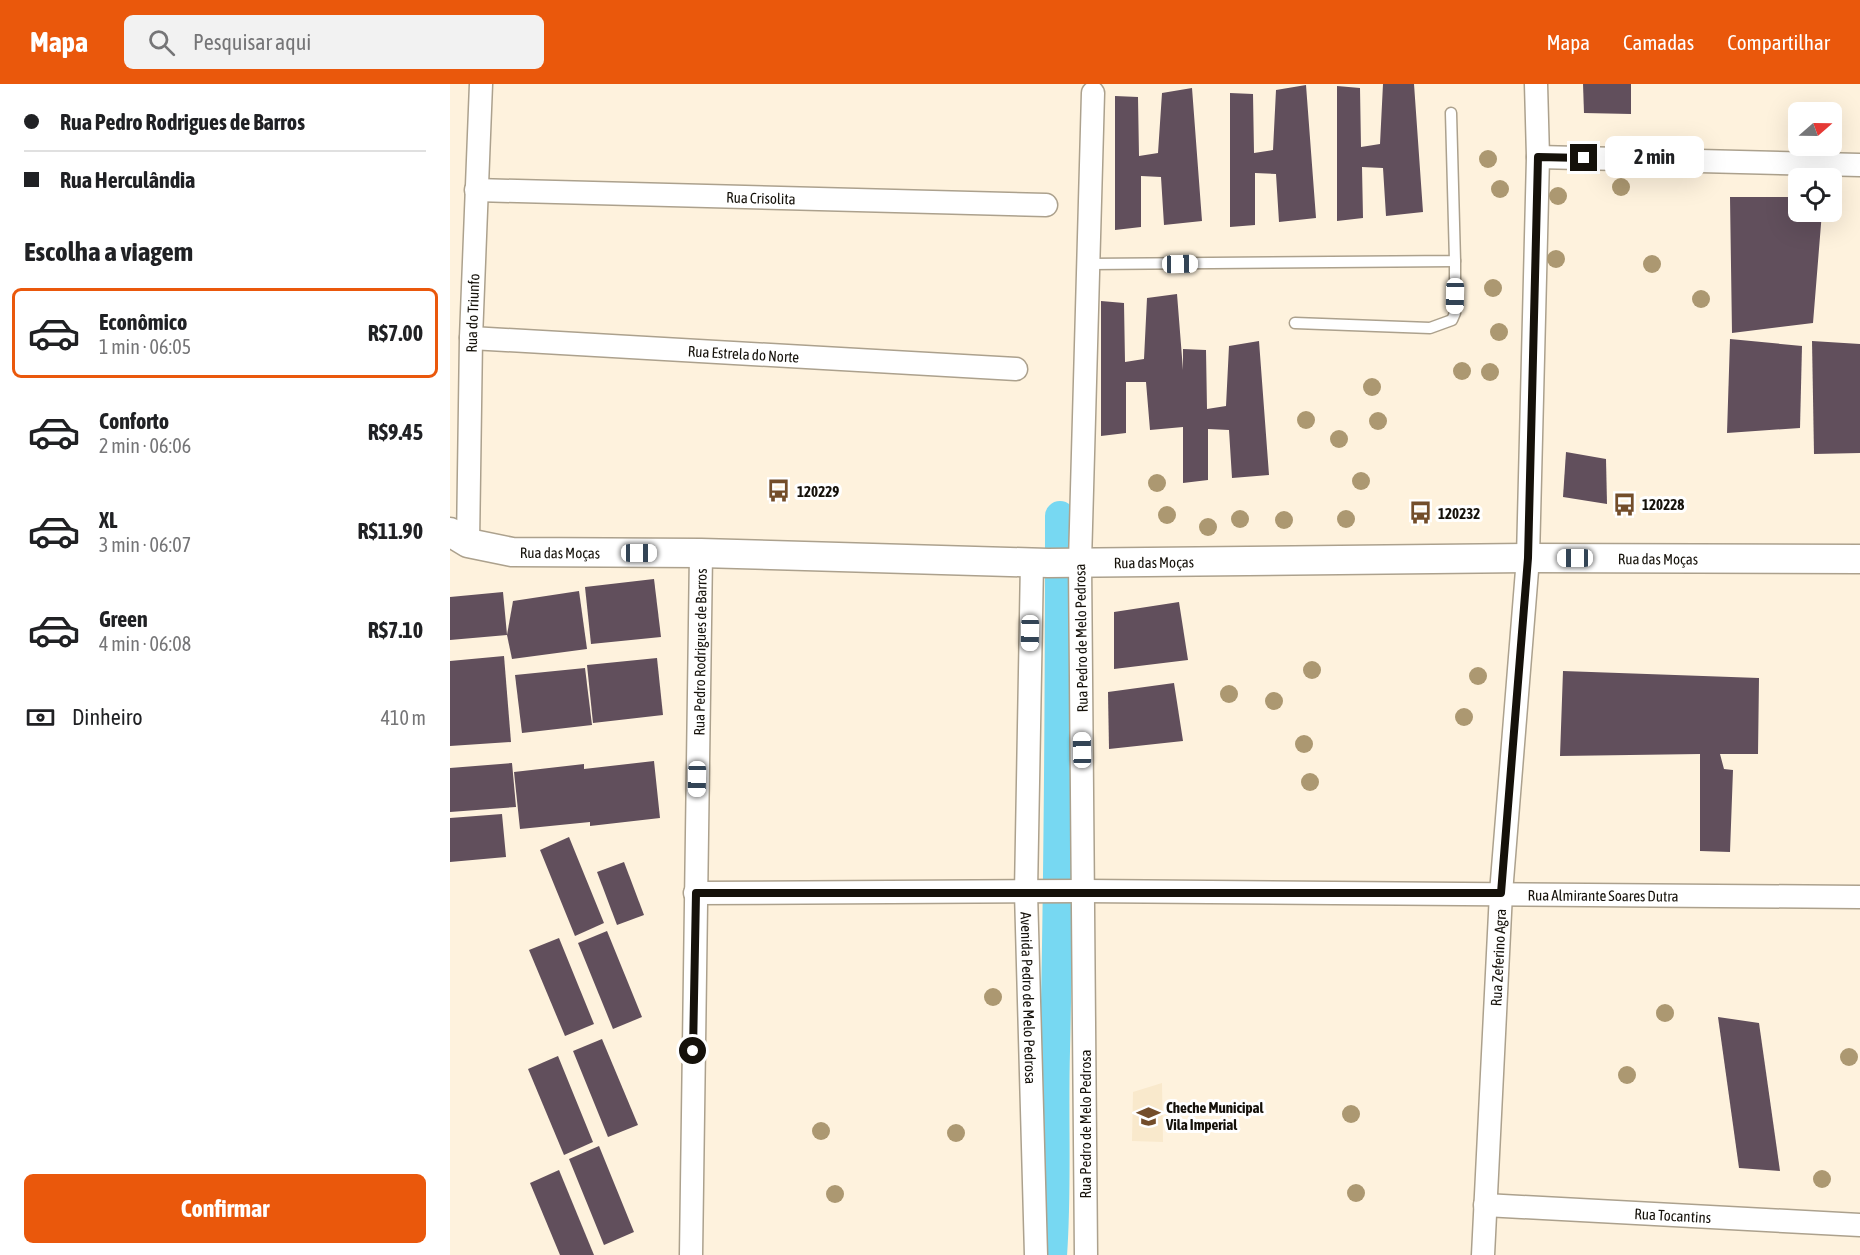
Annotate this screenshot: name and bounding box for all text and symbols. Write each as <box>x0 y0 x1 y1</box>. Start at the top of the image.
search box <box>124 15 544 69</box>
text: Mapa <box>30 26 88 58</box>
icon: search <box>145 26 178 59</box>
text: Pesquisar aqui <box>193 29 311 55</box>
text: Mapa <box>1546 30 1590 54</box>
text: Camadas <box>1623 30 1694 54</box>
text: Compartilhar <box>1727 30 1830 54</box>
north arrow <box>1788 102 1842 156</box>
map controls <box>1788 102 1842 222</box>
text: Rua Pedro Rodrigues de Barros <box>60 109 305 135</box>
callout: 2 min <box>1605 137 1704 179</box>
route end <box>1570 144 1597 171</box>
text: 2 min <box>1634 145 1675 168</box>
text: Rua Herculândia <box>60 167 195 193</box>
button: locate <box>1788 168 1842 222</box>
street label: Rua Crisolita <box>726 188 796 207</box>
text: Escolha a viagem <box>24 236 193 267</box>
car <box>1162 255 1198 273</box>
street label: Rua do Triunfo <box>462 273 482 353</box>
car <box>1446 278 1464 314</box>
icon: car <box>27 306 81 360</box>
text: Econômico <box>99 309 187 335</box>
text: R$7.00 <box>368 320 423 346</box>
text: 1 min · 06:05 <box>99 335 191 358</box>
street label: Rua Estrela do Norte <box>687 342 800 365</box>
icon: car <box>27 405 81 459</box>
text: Conforto <box>99 408 169 434</box>
text: R$9.45 <box>368 419 423 445</box>
text: 2 min · 06:06 <box>99 434 191 457</box>
bus stop icon: 120229 <box>766 478 792 504</box>
place label: 120229 <box>797 483 839 500</box>
bus stop icon: 120228 <box>1611 491 1637 517</box>
place label: 120228 <box>1642 496 1684 513</box>
bus stop icon: 120232 <box>1407 500 1433 526</box>
icon: car <box>27 504 81 558</box>
place label: 120232 <box>1438 505 1480 522</box>
text: XL <box>99 507 117 533</box>
text: R$11.90 <box>357 518 423 544</box>
text: 3 min · 06:07 <box>99 533 191 556</box>
street label: Rua das Moças <box>520 544 600 561</box>
car <box>621 544 657 562</box>
car <box>1557 549 1593 567</box>
street label: Rua das Moças <box>1618 550 1698 567</box>
street label: Rua das Moças <box>1114 553 1194 571</box>
street label: Rua Pedro de Melo Pedrosa <box>1071 563 1091 713</box>
street label: Rua Pedro Rodrigues de Barros <box>690 568 709 736</box>
icon: car <box>27 603 81 657</box>
text: Green <box>99 606 148 632</box>
car <box>1021 615 1039 651</box>
text: R$7.10 <box>368 617 423 643</box>
text: 4 min · 06:08 <box>99 632 191 655</box>
icon: cash <box>24 701 57 734</box>
text: Dinheiro <box>72 704 143 730</box>
text: 410 m <box>381 706 426 729</box>
car <box>1073 732 1091 768</box>
car <box>688 761 706 797</box>
street label: Rua Almirante Soares Dutra <box>1527 886 1679 904</box>
street label: Rua Zeferino Agra <box>1487 908 1509 1007</box>
street label: Avenida Pedro de Melo Pedrosa <box>1018 911 1040 1084</box>
route start <box>679 1037 706 1064</box>
street label: Rua Pedro de Melo Pedrosa <box>1077 1050 1094 1198</box>
place label: Cheche Municipal Vila Imperial <box>1165 1099 1265 1133</box>
school or university icon: Cheche Municipal Vila Imperial <box>1135 1103 1161 1129</box>
button: Confirmar <box>24 1174 426 1243</box>
street label: Rua Tocantins <box>1634 1204 1712 1226</box>

